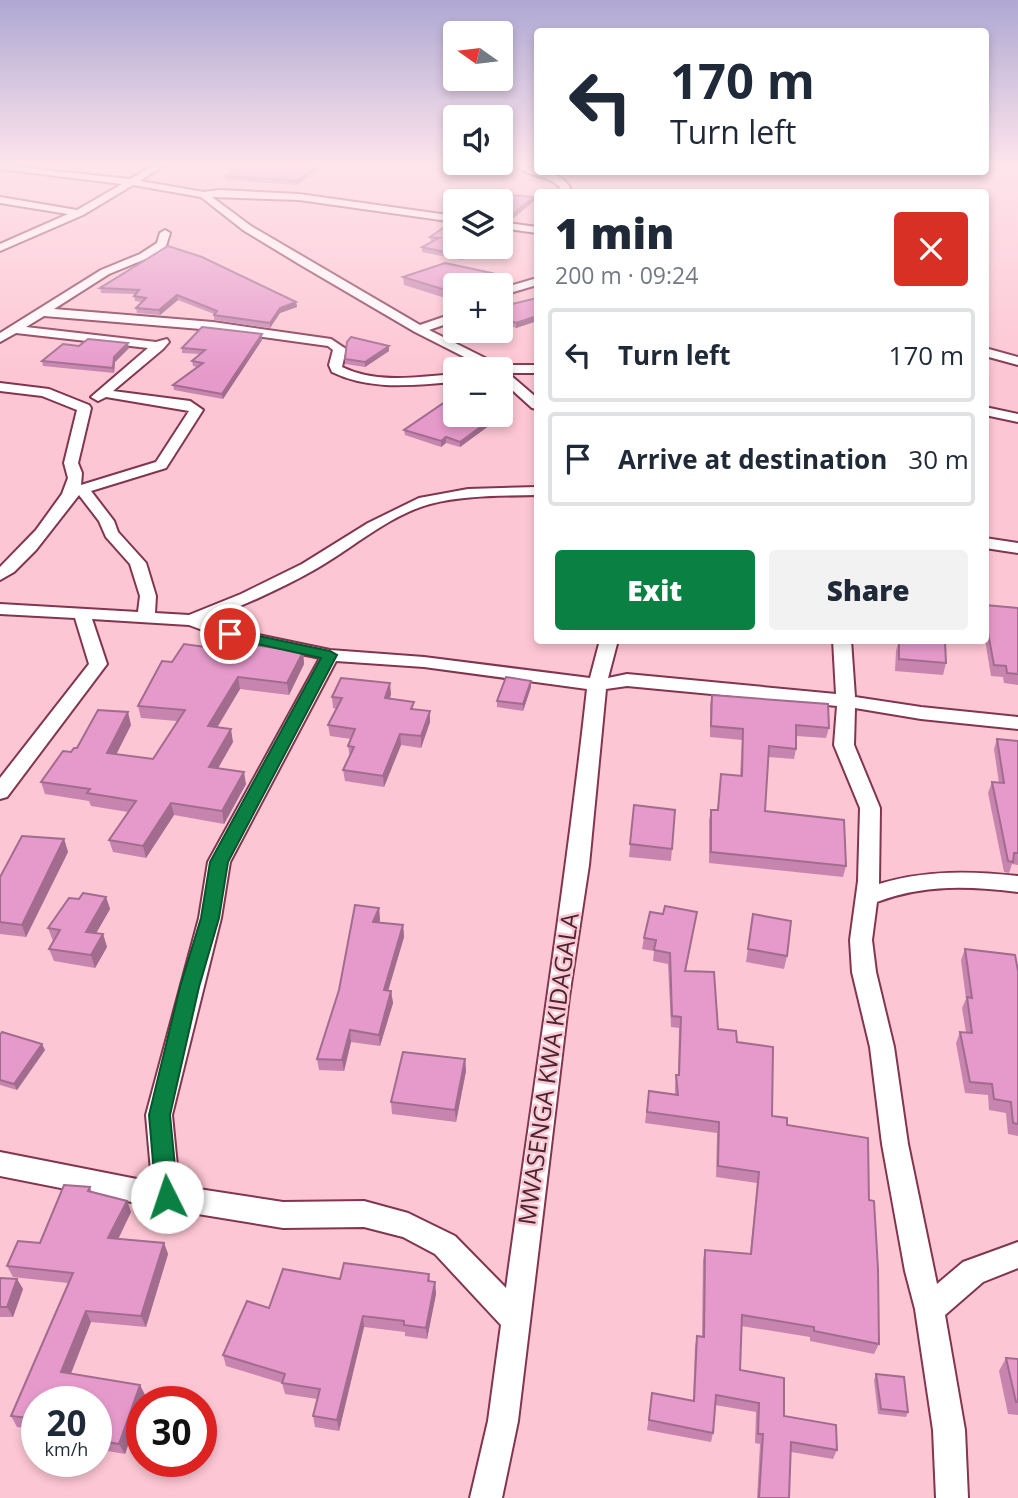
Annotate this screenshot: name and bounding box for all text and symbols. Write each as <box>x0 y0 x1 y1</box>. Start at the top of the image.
north arrow <box>443 21 513 91</box>
map controls <box>443 21 513 427</box>
text: 170 m <box>670 47 815 113</box>
icon: left <box>555 56 646 147</box>
button: sound <box>443 105 513 175</box>
text: Turn left <box>670 110 796 153</box>
button: layers <box>443 189 513 259</box>
text: 1 min <box>555 204 674 261</box>
button: close <box>894 212 968 286</box>
text: 200 m · 09:24 <box>555 259 698 291</box>
button: + <box>443 273 513 343</box>
icon: left <box>559 336 597 374</box>
text: Turn left <box>618 337 730 373</box>
text: 170 m <box>889 337 964 373</box>
button: − <box>443 357 513 427</box>
icon: arrive <box>559 440 597 478</box>
text: Arrive at destination <box>618 441 887 477</box>
text: 30 m <box>908 441 969 477</box>
button: Exit <box>555 550 755 630</box>
button: Share <box>769 550 968 630</box>
pin <box>200 604 260 664</box>
icon: arrive <box>211 615 249 653</box>
street label: MWASENGA KWA KIDAGALA <box>509 910 586 1227</box>
position arrow <box>130 1160 204 1234</box>
speed limit sign: 30 <box>126 1386 217 1477</box>
text: 20 <box>46 1399 87 1446</box>
text: km/h <box>45 1437 88 1461</box>

